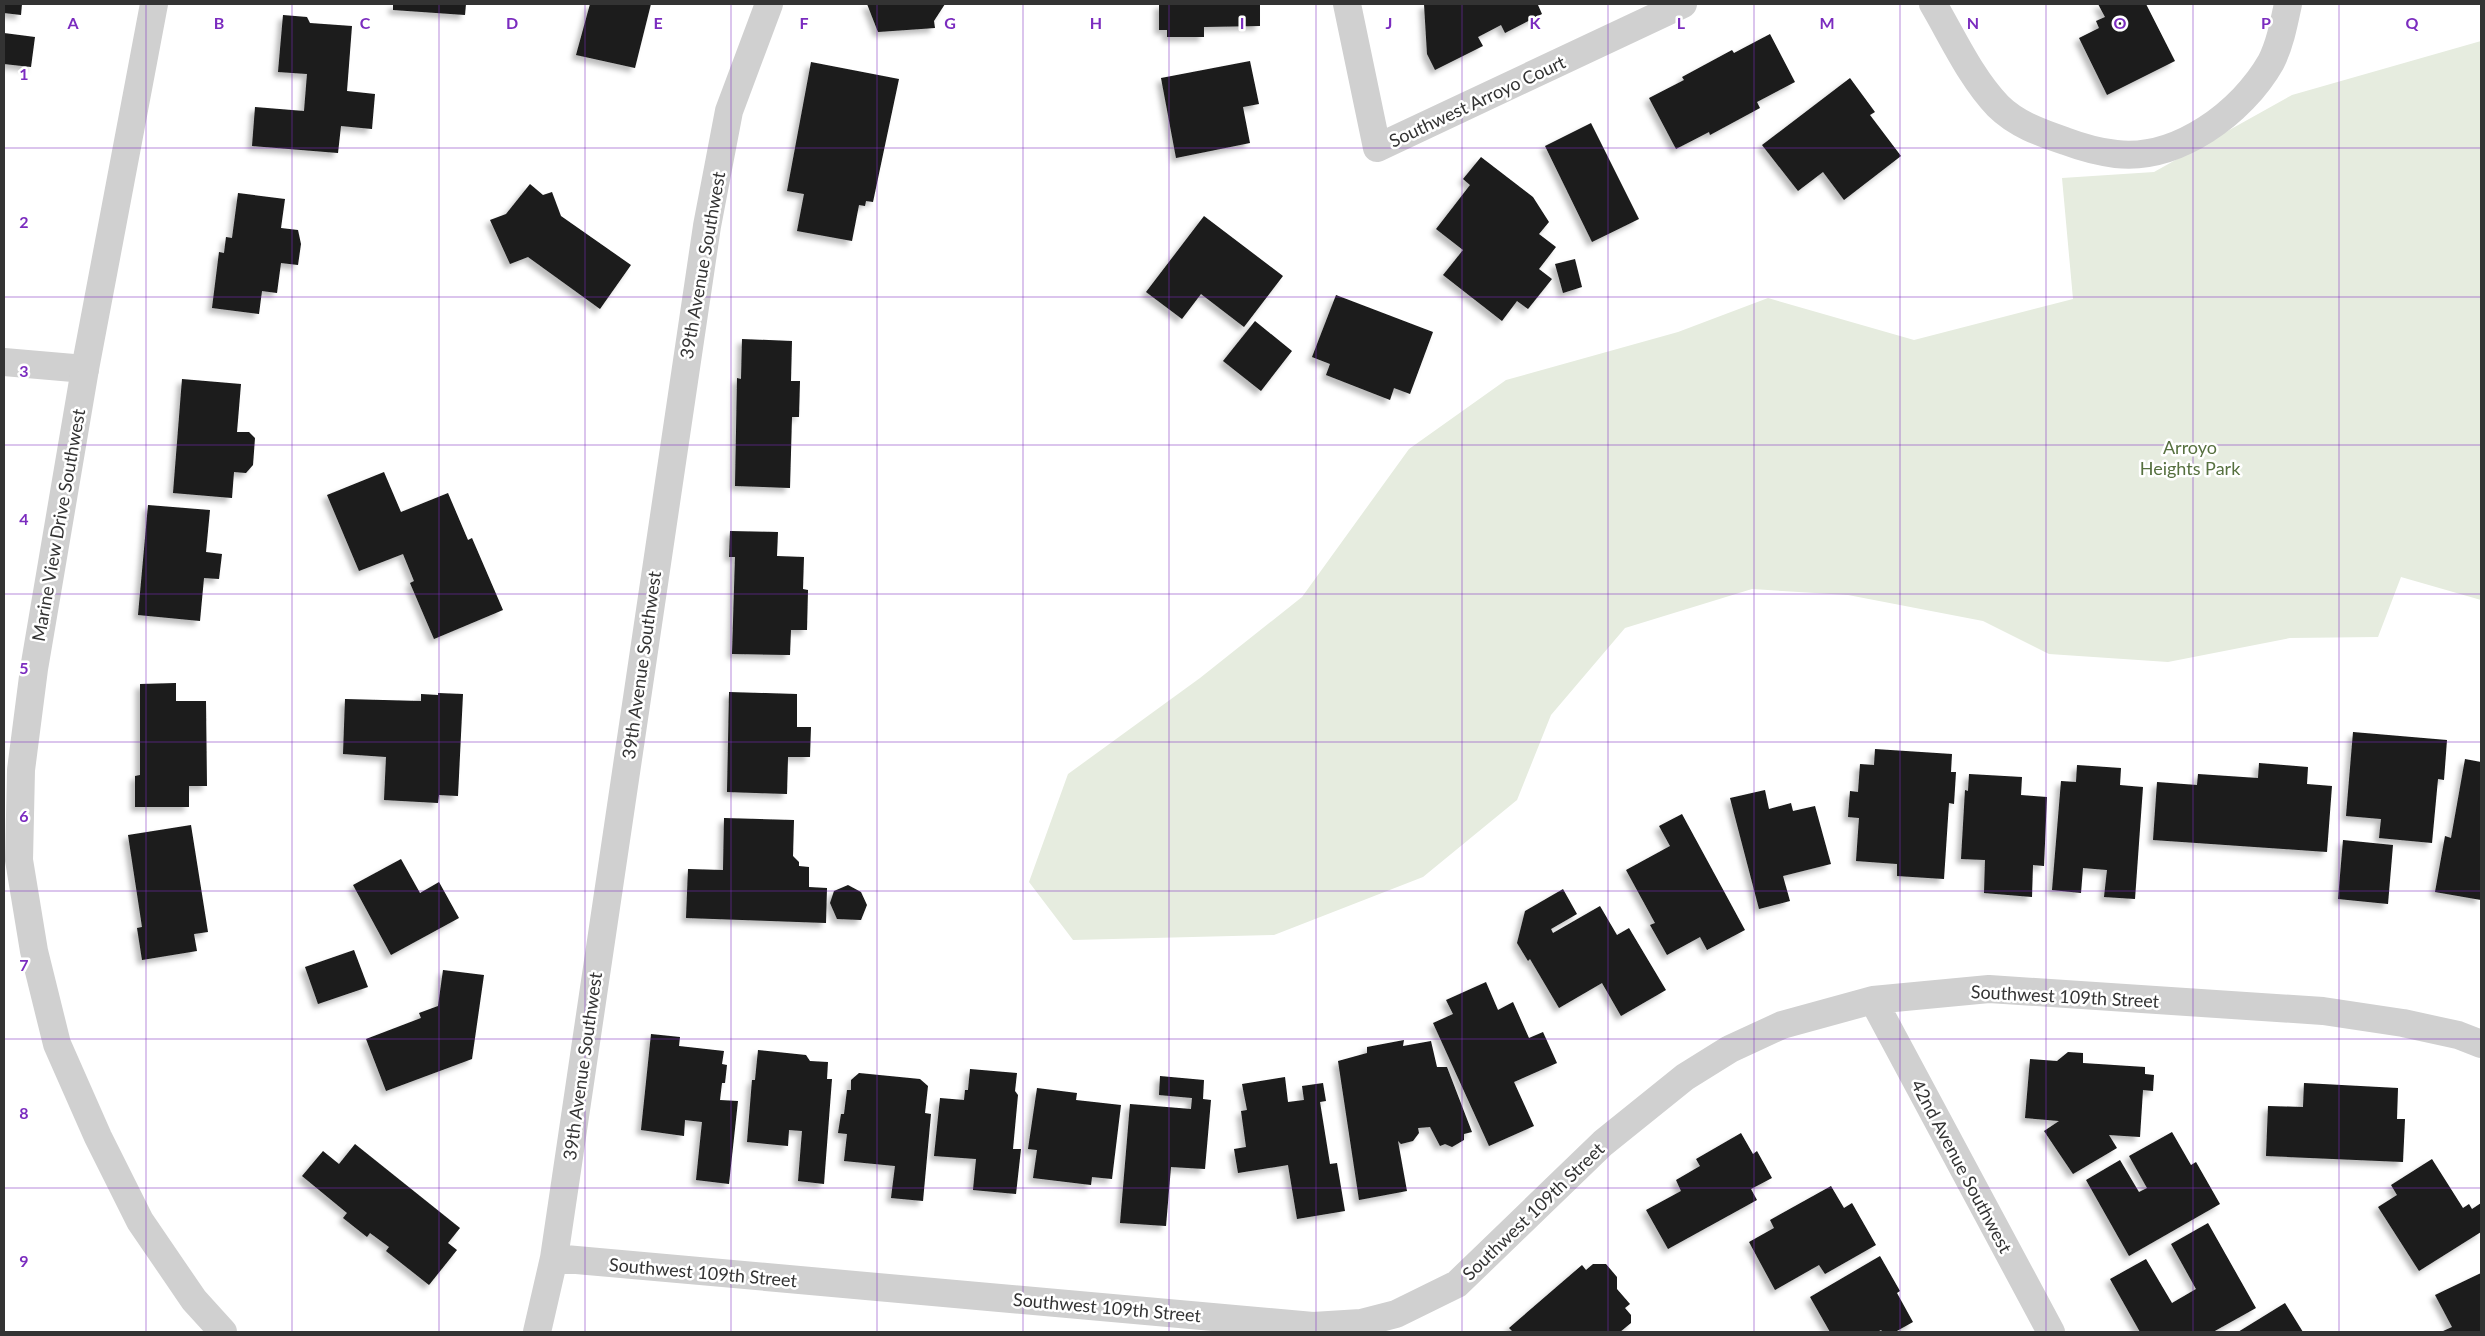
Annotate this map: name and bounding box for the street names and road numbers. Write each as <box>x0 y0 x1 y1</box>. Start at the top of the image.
street label: Southwest Arroyo Court <box>1385 50 1569 152</box>
street label: 39th Avenue Southwest <box>675 169 729 360</box>
street label: Marine View Drive Southwest <box>27 406 89 643</box>
street label: 39th Avenue Southwest <box>617 569 665 760</box>
street label: 39th Avenue Southwest <box>558 970 606 1161</box>
street label: Southwest 109th Street <box>1970 980 2160 1012</box>
street label: 42nd Avenue Southwest <box>1907 1075 2017 1257</box>
street label: Southwest 109th Street <box>1458 1137 1609 1284</box>
street label: Southwest 109th Street <box>608 1253 798 1291</box>
street label: Southwest 109th Street <box>1012 1288 1202 1326</box>

